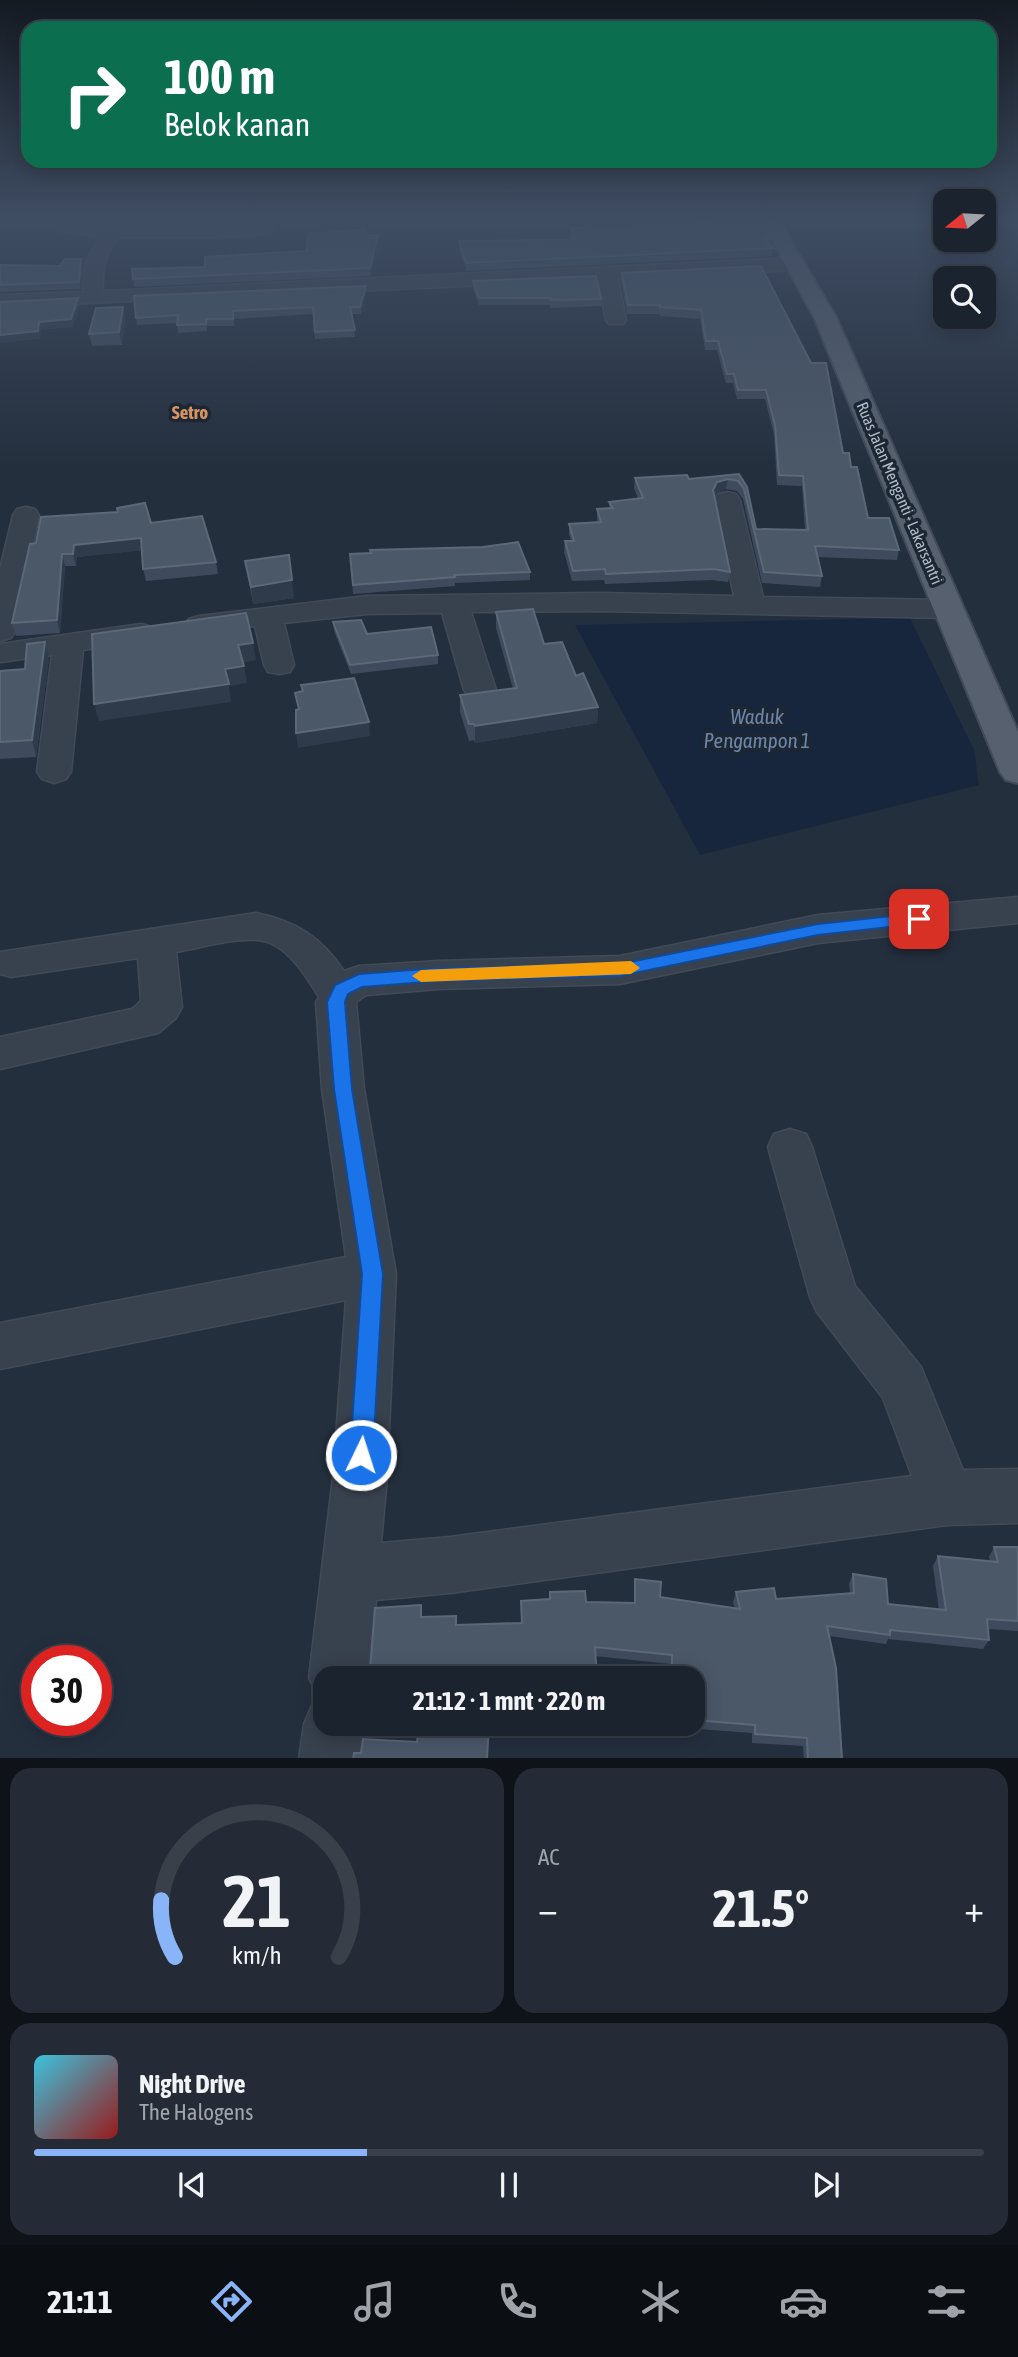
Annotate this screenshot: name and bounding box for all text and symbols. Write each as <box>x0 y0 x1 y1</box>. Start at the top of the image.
text: 100 m <box>164 48 275 104</box>
icon: right <box>49 49 140 140</box>
text: Belok kanan <box>164 106 310 143</box>
north arrow <box>933 189 996 252</box>
map controls <box>933 189 996 329</box>
button: search <box>933 266 996 329</box>
street label: Ruas Jalan Menganti - Lakarsantri <box>852 399 947 587</box>
district label: Setro <box>172 401 208 423</box>
water label: Waduk Pengampon 1 <box>704 704 810 752</box>
pin <box>889 889 949 949</box>
icon: arrive <box>900 900 938 938</box>
position arrow <box>324 1418 398 1492</box>
speed limit sign: 30 <box>21 1645 112 1736</box>
text: 21:12 · 1 mnt · 220 m <box>413 1686 605 1716</box>
text: AC <box>538 1844 560 1870</box>
text: 21 <box>223 1859 291 1942</box>
text: 21.5° <box>713 1878 809 1938</box>
text: − <box>538 1887 558 1930</box>
text: + <box>964 1887 984 1930</box>
text: km/h <box>232 1940 282 1968</box>
text: Night Drive <box>139 2069 246 2099</box>
text: The Halogens <box>139 2099 253 2125</box>
icon: previous <box>173 2166 211 2204</box>
icon: pause <box>490 2166 528 2204</box>
icon: next <box>807 2166 845 2204</box>
icon: directions <box>207 2277 256 2326</box>
icon: music <box>350 2277 399 2326</box>
icon: phone <box>493 2277 542 2326</box>
icon: climate <box>636 2277 685 2326</box>
icon: car <box>779 2277 828 2326</box>
icon: filters <box>922 2277 971 2326</box>
text: 21:11 <box>47 2283 113 2320</box>

